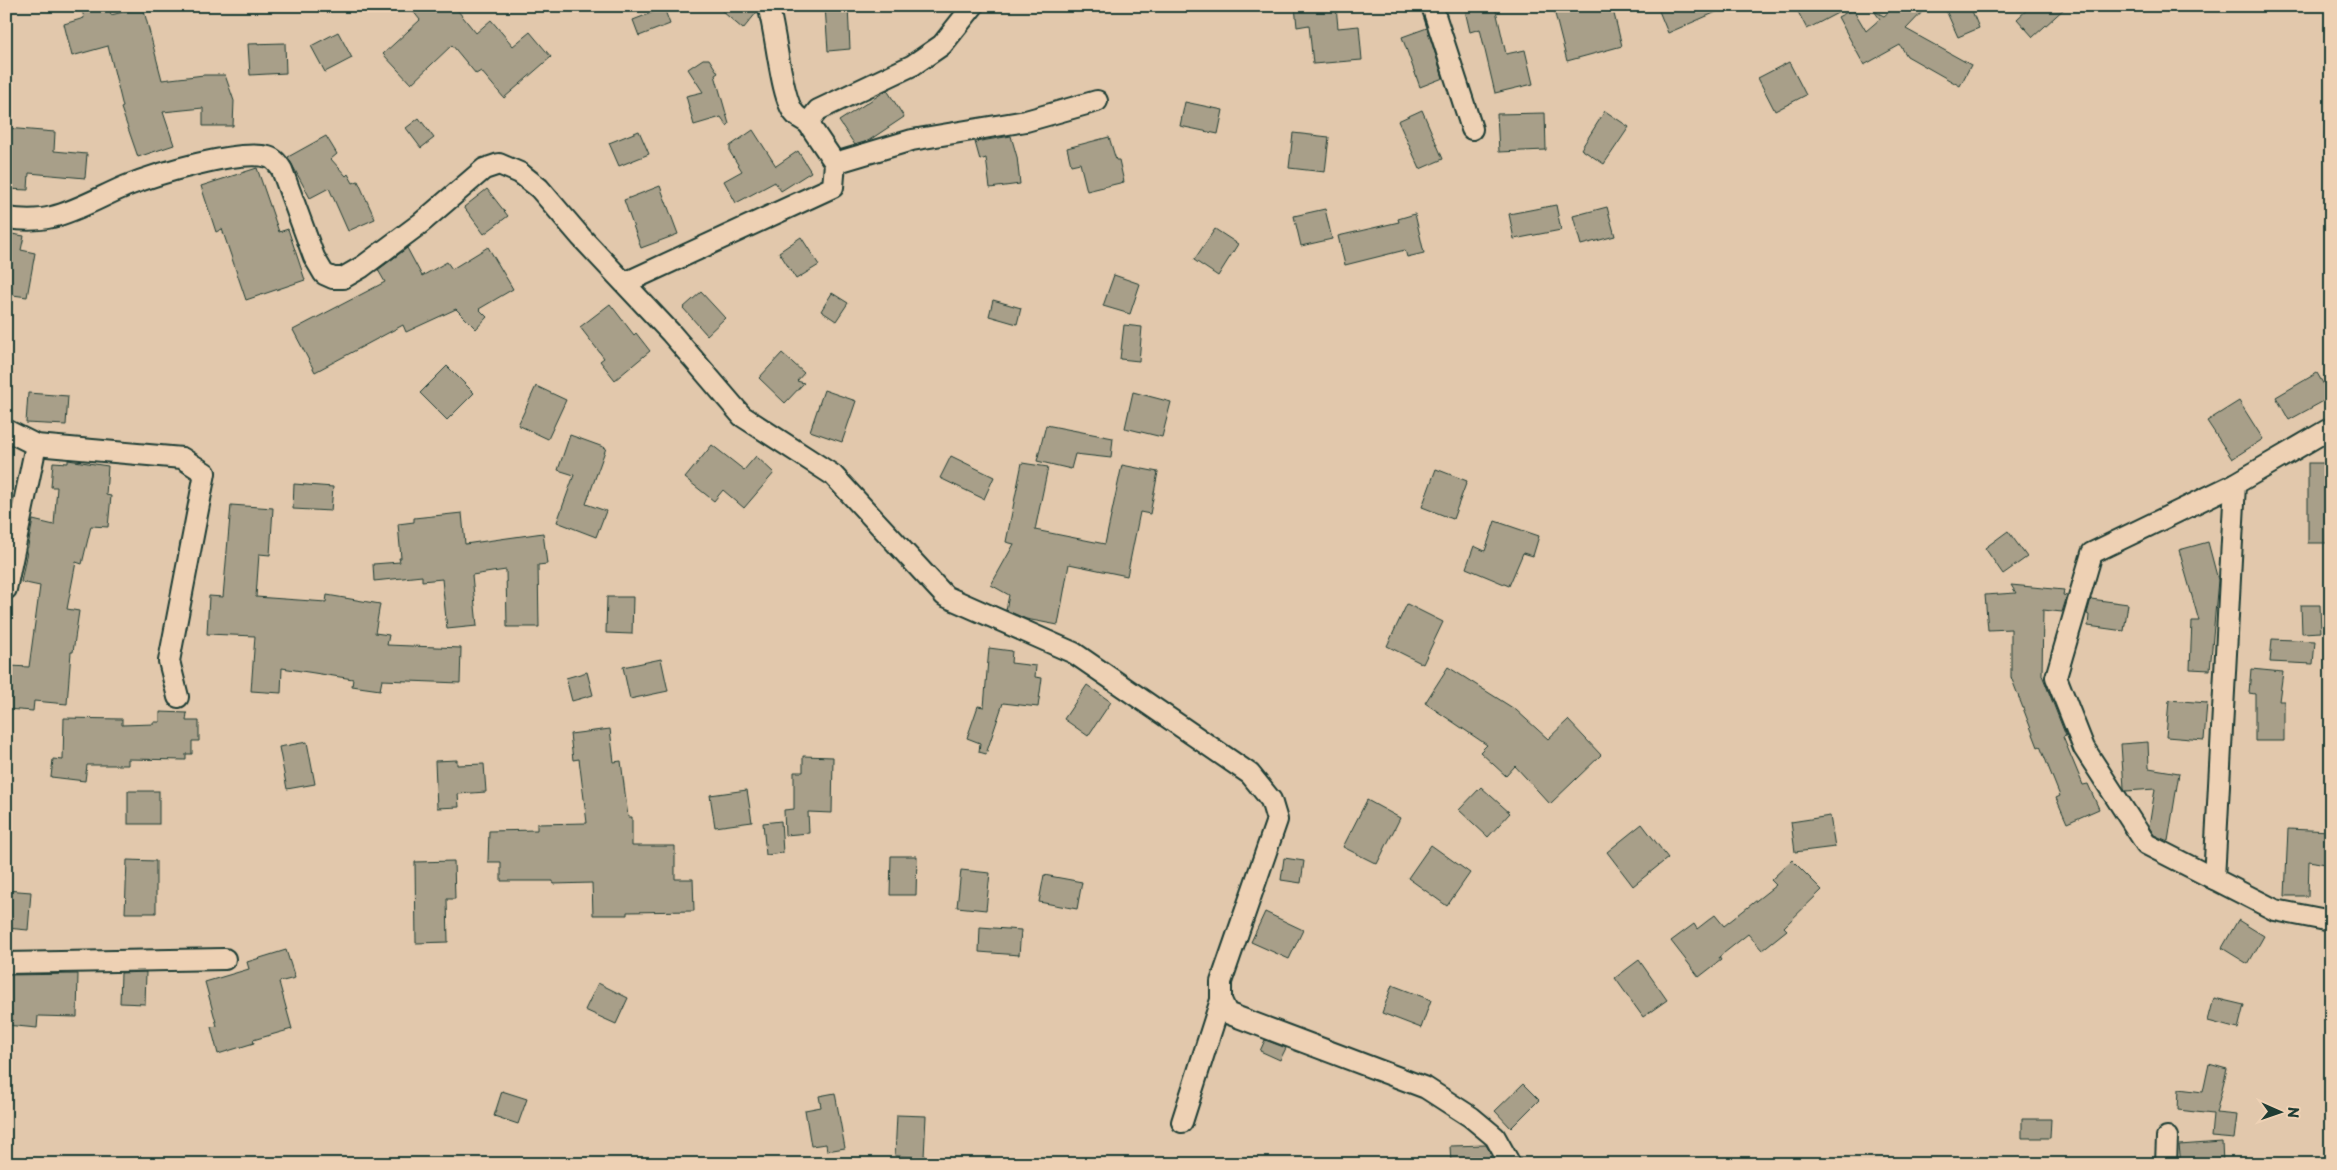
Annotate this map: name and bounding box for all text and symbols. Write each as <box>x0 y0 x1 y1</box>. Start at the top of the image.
north arrow <box>2254 1088 2304 1138</box>
text: N <box>2283 1107 2304 1118</box>

